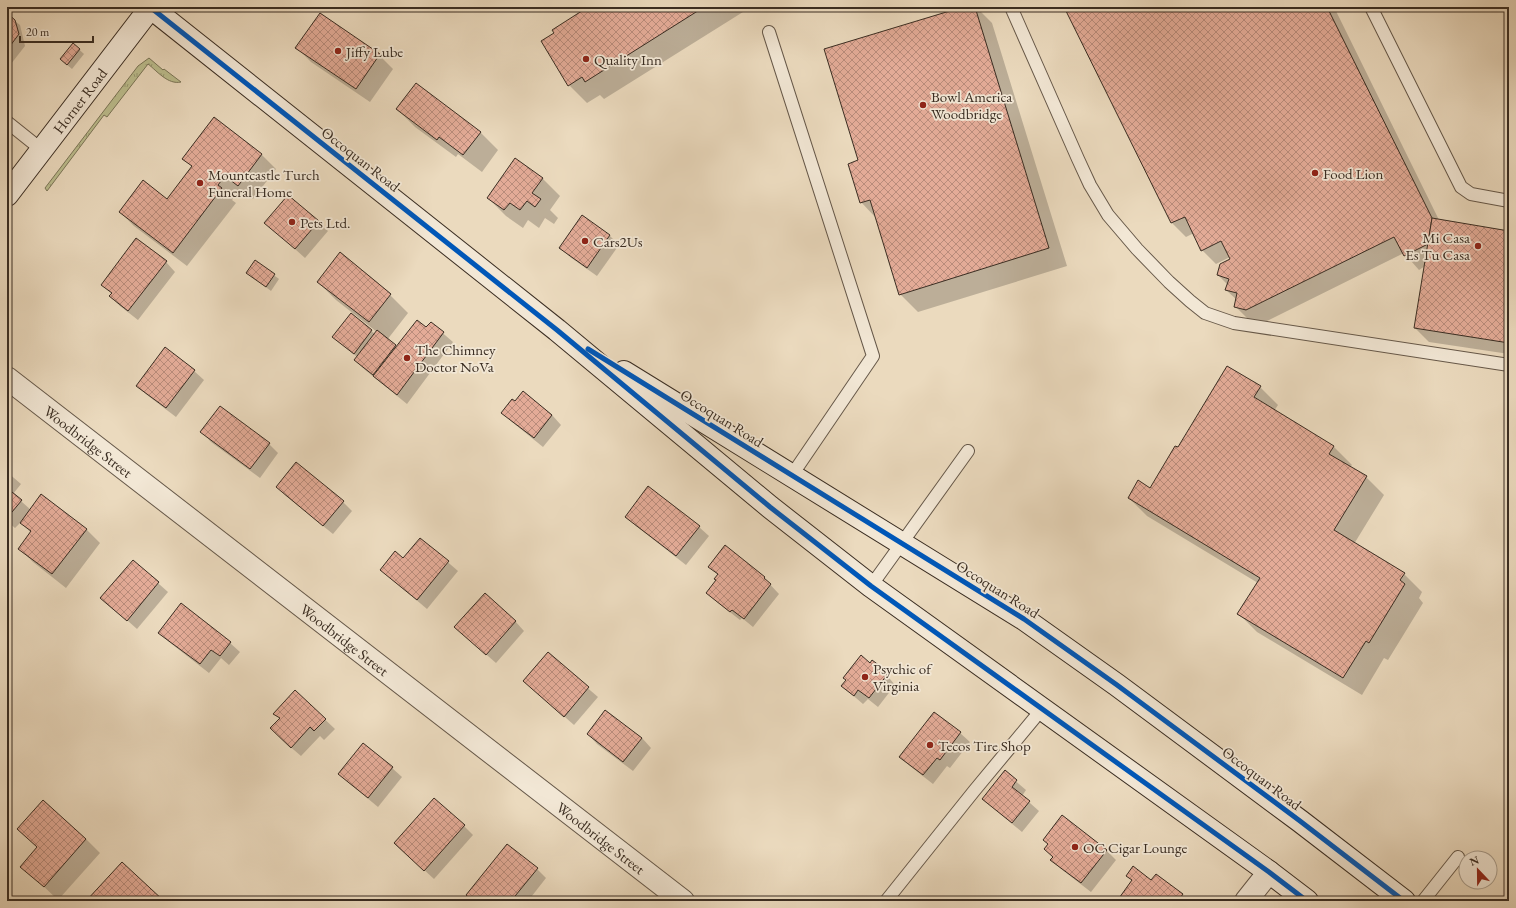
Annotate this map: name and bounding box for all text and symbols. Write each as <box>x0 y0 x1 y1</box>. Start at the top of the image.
scale bar <box>20 18 93 44</box>
text: 20 m <box>26 24 50 40</box>
place label: Jiffy Lube <box>344 42 403 61</box>
marker: Jiffy Lube <box>333 46 343 56</box>
place label: Quality Inn <box>594 50 662 69</box>
marker: Quality Inn <box>581 54 591 64</box>
street label: Horner Road <box>48 64 111 137</box>
place label: Bowl America Woodbridge <box>931 87 1012 123</box>
marker: Bowl America Woodbridge <box>918 100 928 110</box>
street label: Occoquan Road <box>318 122 404 196</box>
place label: Food Lion <box>1323 164 1384 183</box>
place label: Mountcastle Turch Funeral Home <box>208 165 320 201</box>
marker: Food Lion <box>1310 168 1320 178</box>
marker: Mountcastle Turch Funeral Home <box>195 178 205 188</box>
place label: Pets Ltd. <box>300 213 350 232</box>
marker: Pets Ltd. <box>287 217 297 227</box>
place label: Mi Casa Es Tu Casa <box>1405 228 1470 264</box>
place label: Cars2Us <box>593 232 643 251</box>
marker: Cars2Us <box>580 236 590 246</box>
marker: Mi Casa Es Tu Casa <box>1473 241 1483 251</box>
place label: The Chimney Doctor NoVa <box>415 340 496 376</box>
marker: The Chimney Doctor NoVa <box>402 353 412 363</box>
street label: Occoquan Road <box>677 385 767 451</box>
street label: Woodbridge Street <box>40 401 137 481</box>
street label: Occoquan Road <box>953 556 1043 622</box>
street label: Woodbridge Street <box>297 599 393 680</box>
place label: Psychic of Virginia <box>873 659 933 695</box>
marker: Psychic of Virginia <box>860 672 870 682</box>
place label: Tecos Tire Shop <box>938 736 1031 755</box>
marker: Tecos Tire Shop <box>925 740 935 750</box>
street label: Occoquan Road <box>1219 742 1306 814</box>
street label: Woodbridge Street <box>553 797 649 878</box>
place label: OC Cigar Lounge <box>1083 838 1187 857</box>
marker: OC Cigar Lounge <box>1070 842 1080 852</box>
north arrow <box>1458 850 1498 890</box>
text: N <box>1468 853 1481 869</box>

